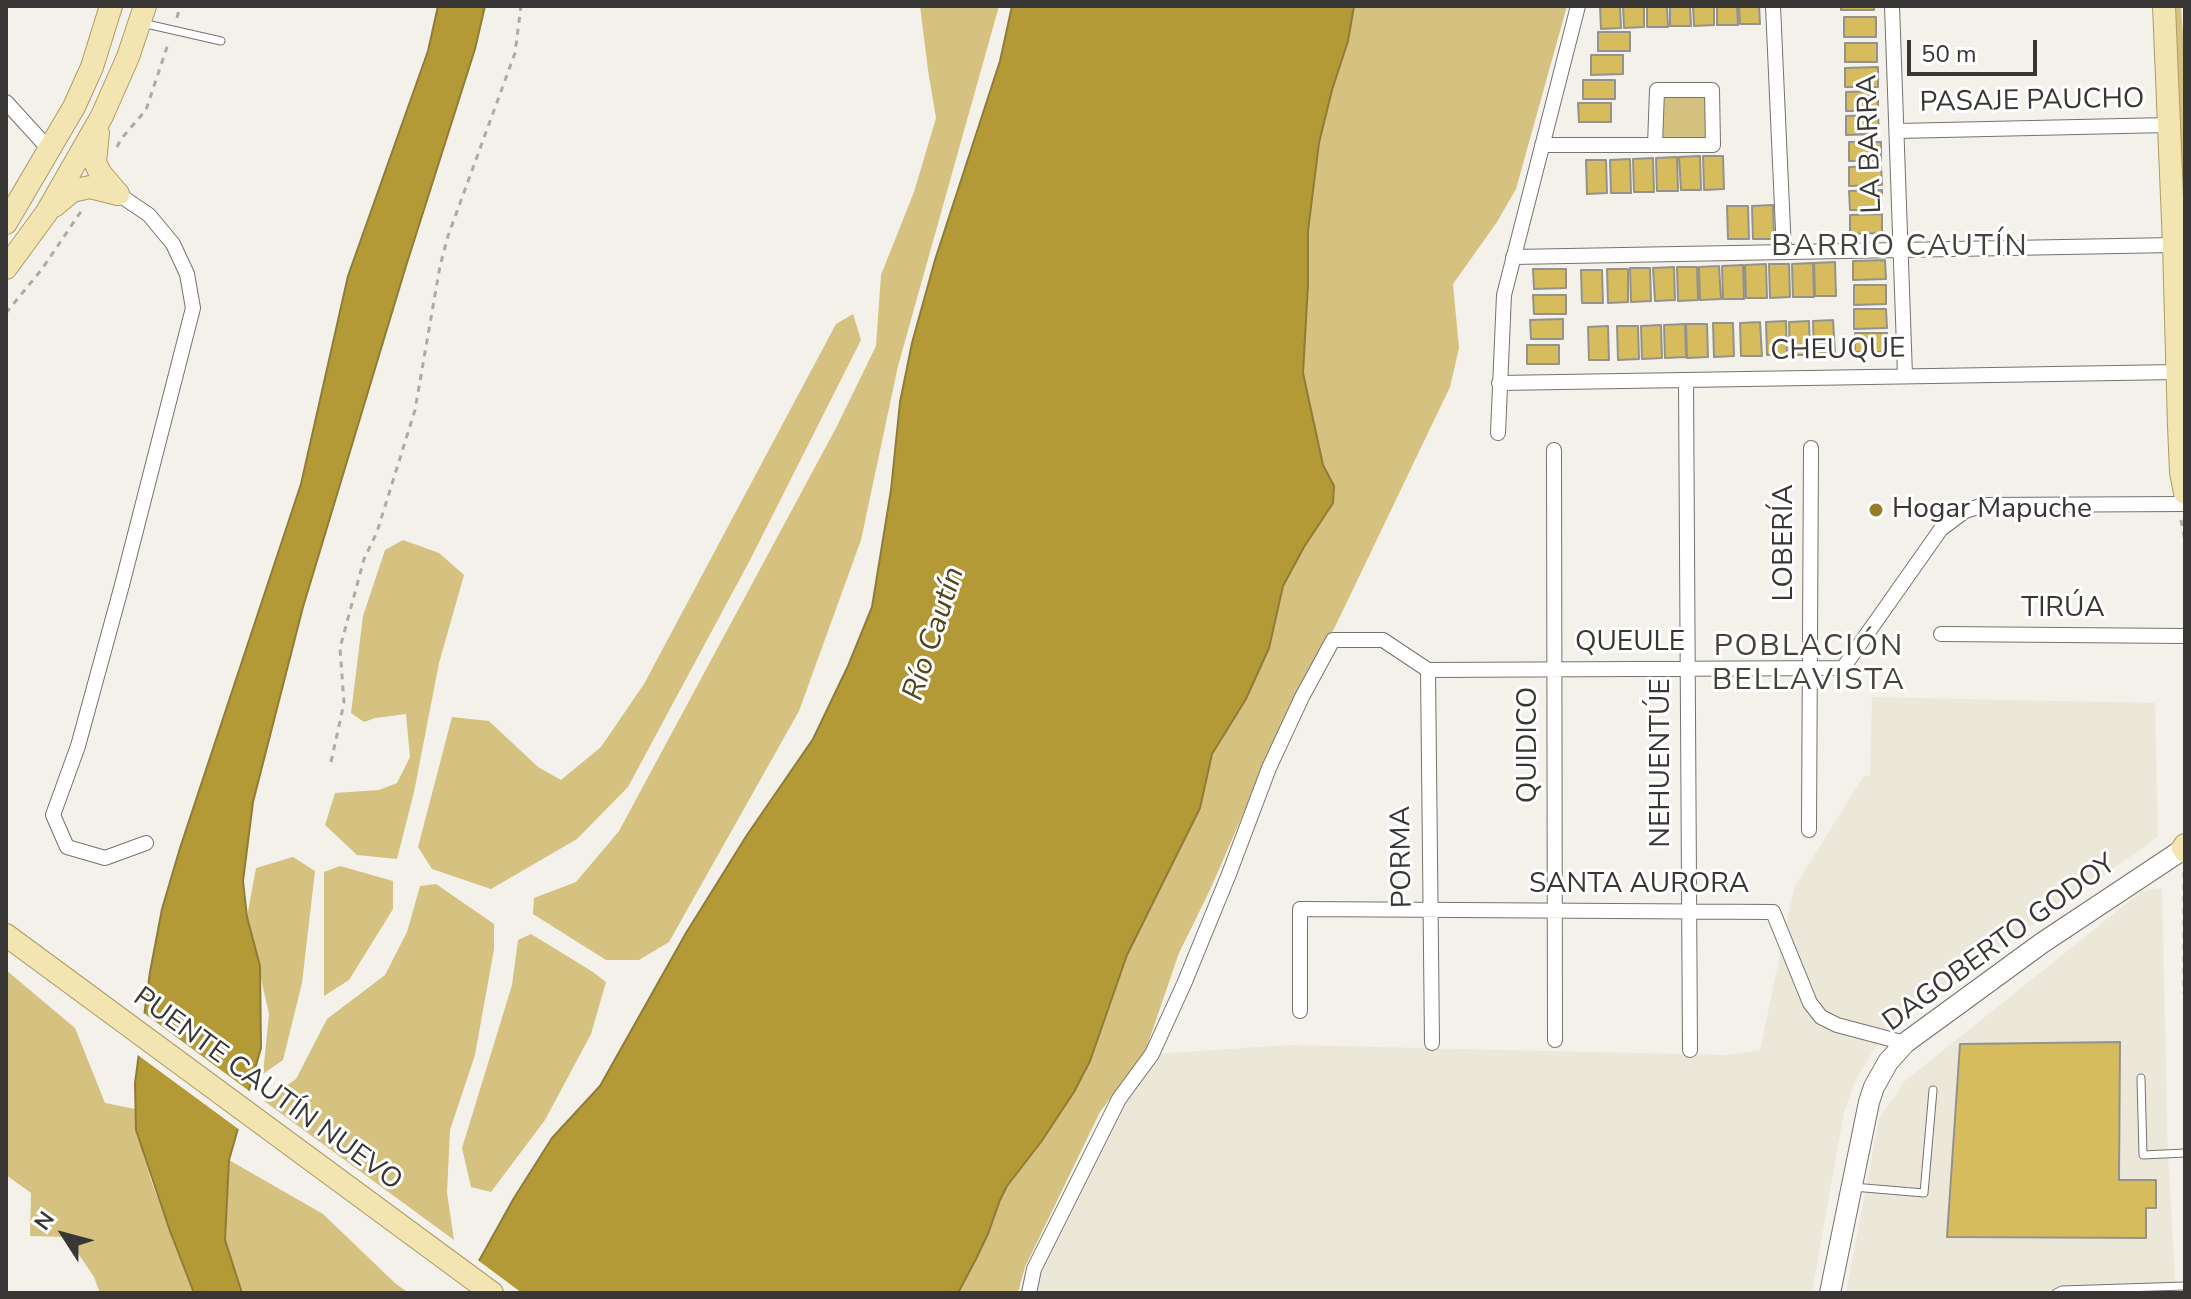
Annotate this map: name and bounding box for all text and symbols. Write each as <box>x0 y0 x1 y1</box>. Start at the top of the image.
scale bar <box>1911 24 2041 74</box>
text: 50 m <box>1921 38 1977 70</box>
street label: LA BARRA <box>1852 74 1890 214</box>
street label: PASAJE PAUCHO <box>1919 83 2145 121</box>
district label: BARRIO CAUTÍN <box>1771 230 2029 266</box>
street label: CHEUQUE <box>1770 333 1906 369</box>
street label: LOBERÍA <box>1768 484 1802 602</box>
place label: Hogar Mapuche <box>1892 493 2092 527</box>
marker: Hogar Mapuche <box>1867 501 1885 519</box>
water label: Río Cautín <box>897 563 973 705</box>
street label: TIRÚA <box>2021 592 2105 626</box>
street label: QUEULE <box>1575 626 1685 660</box>
district label: POBLACIÓN BELLAVISTA <box>1712 630 1906 700</box>
street label: NEHUENTÚE <box>1645 678 1679 848</box>
street label: QUIDICO <box>1512 687 1546 803</box>
street label: PORMA <box>1385 806 1421 908</box>
street label: DAGOBERTO GODOY <box>1877 848 2123 1040</box>
street label: SANTA AURORA <box>1529 868 1749 902</box>
street label: PUENTE CAUTÍN NUEVO <box>126 981 408 1199</box>
north arrow <box>24 1195 104 1275</box>
text: N <box>28 1205 62 1236</box>

